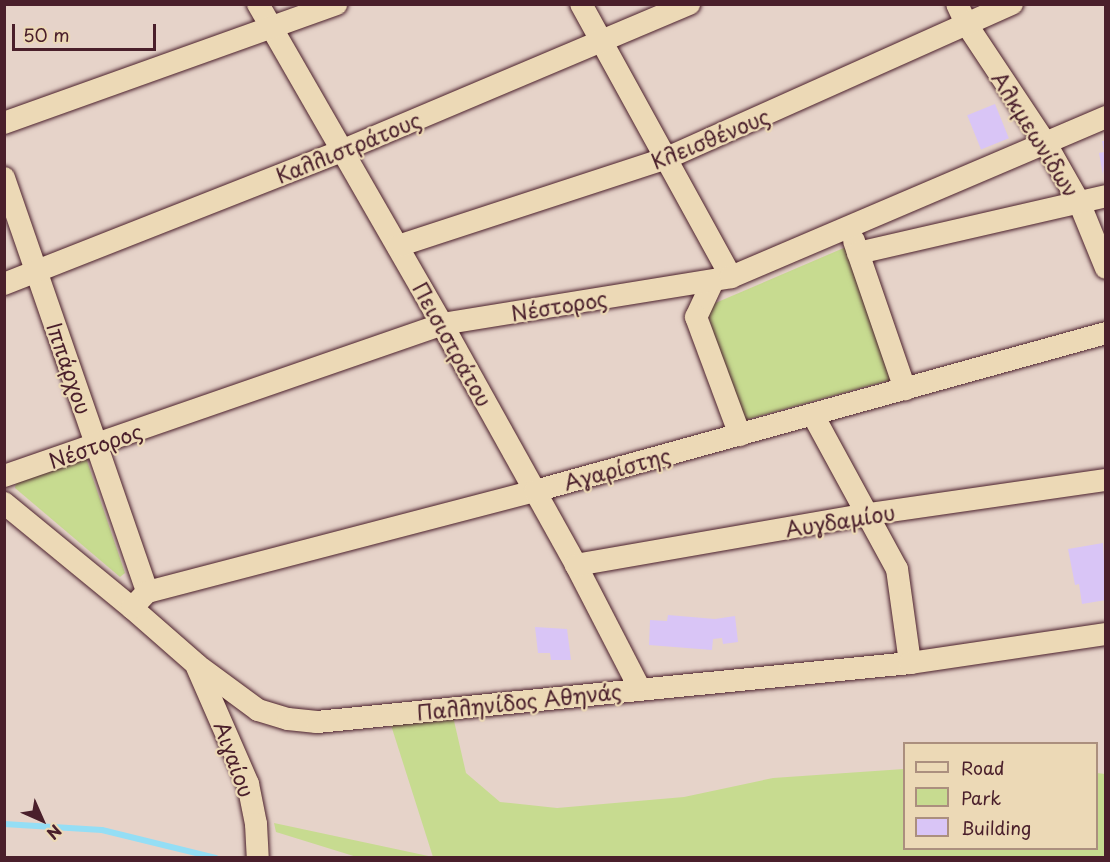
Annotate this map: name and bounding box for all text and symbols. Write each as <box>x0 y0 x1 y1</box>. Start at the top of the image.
scale bar <box>15 12 159 50</box>
text: 50 m <box>23 21 70 48</box>
street label: Αλκμεωνίδων <box>987 67 1085 201</box>
street label: Κλεισθένους <box>647 103 773 173</box>
street label: Καλλιστράτους <box>272 106 424 188</box>
street label: Πεισιστράτου <box>408 277 498 411</box>
street label: Νέστορος <box>509 285 609 325</box>
street label: Ιππάρχου <box>43 319 97 417</box>
street label: Νέστορος <box>45 417 145 473</box>
street label: Αγαρίστης <box>561 442 673 494</box>
street label: Αυγδαμίου <box>783 499 897 541</box>
street label: Παλληνίδος Αθηνάς <box>415 678 623 724</box>
street label: Αιγαίου <box>210 718 260 800</box>
legend <box>903 742 1098 850</box>
text: Road <box>961 754 1005 781</box>
text: Park <box>961 784 1001 811</box>
north arrow <box>12 790 72 850</box>
text: Building <box>961 814 1031 841</box>
text: N <box>42 820 68 846</box>

